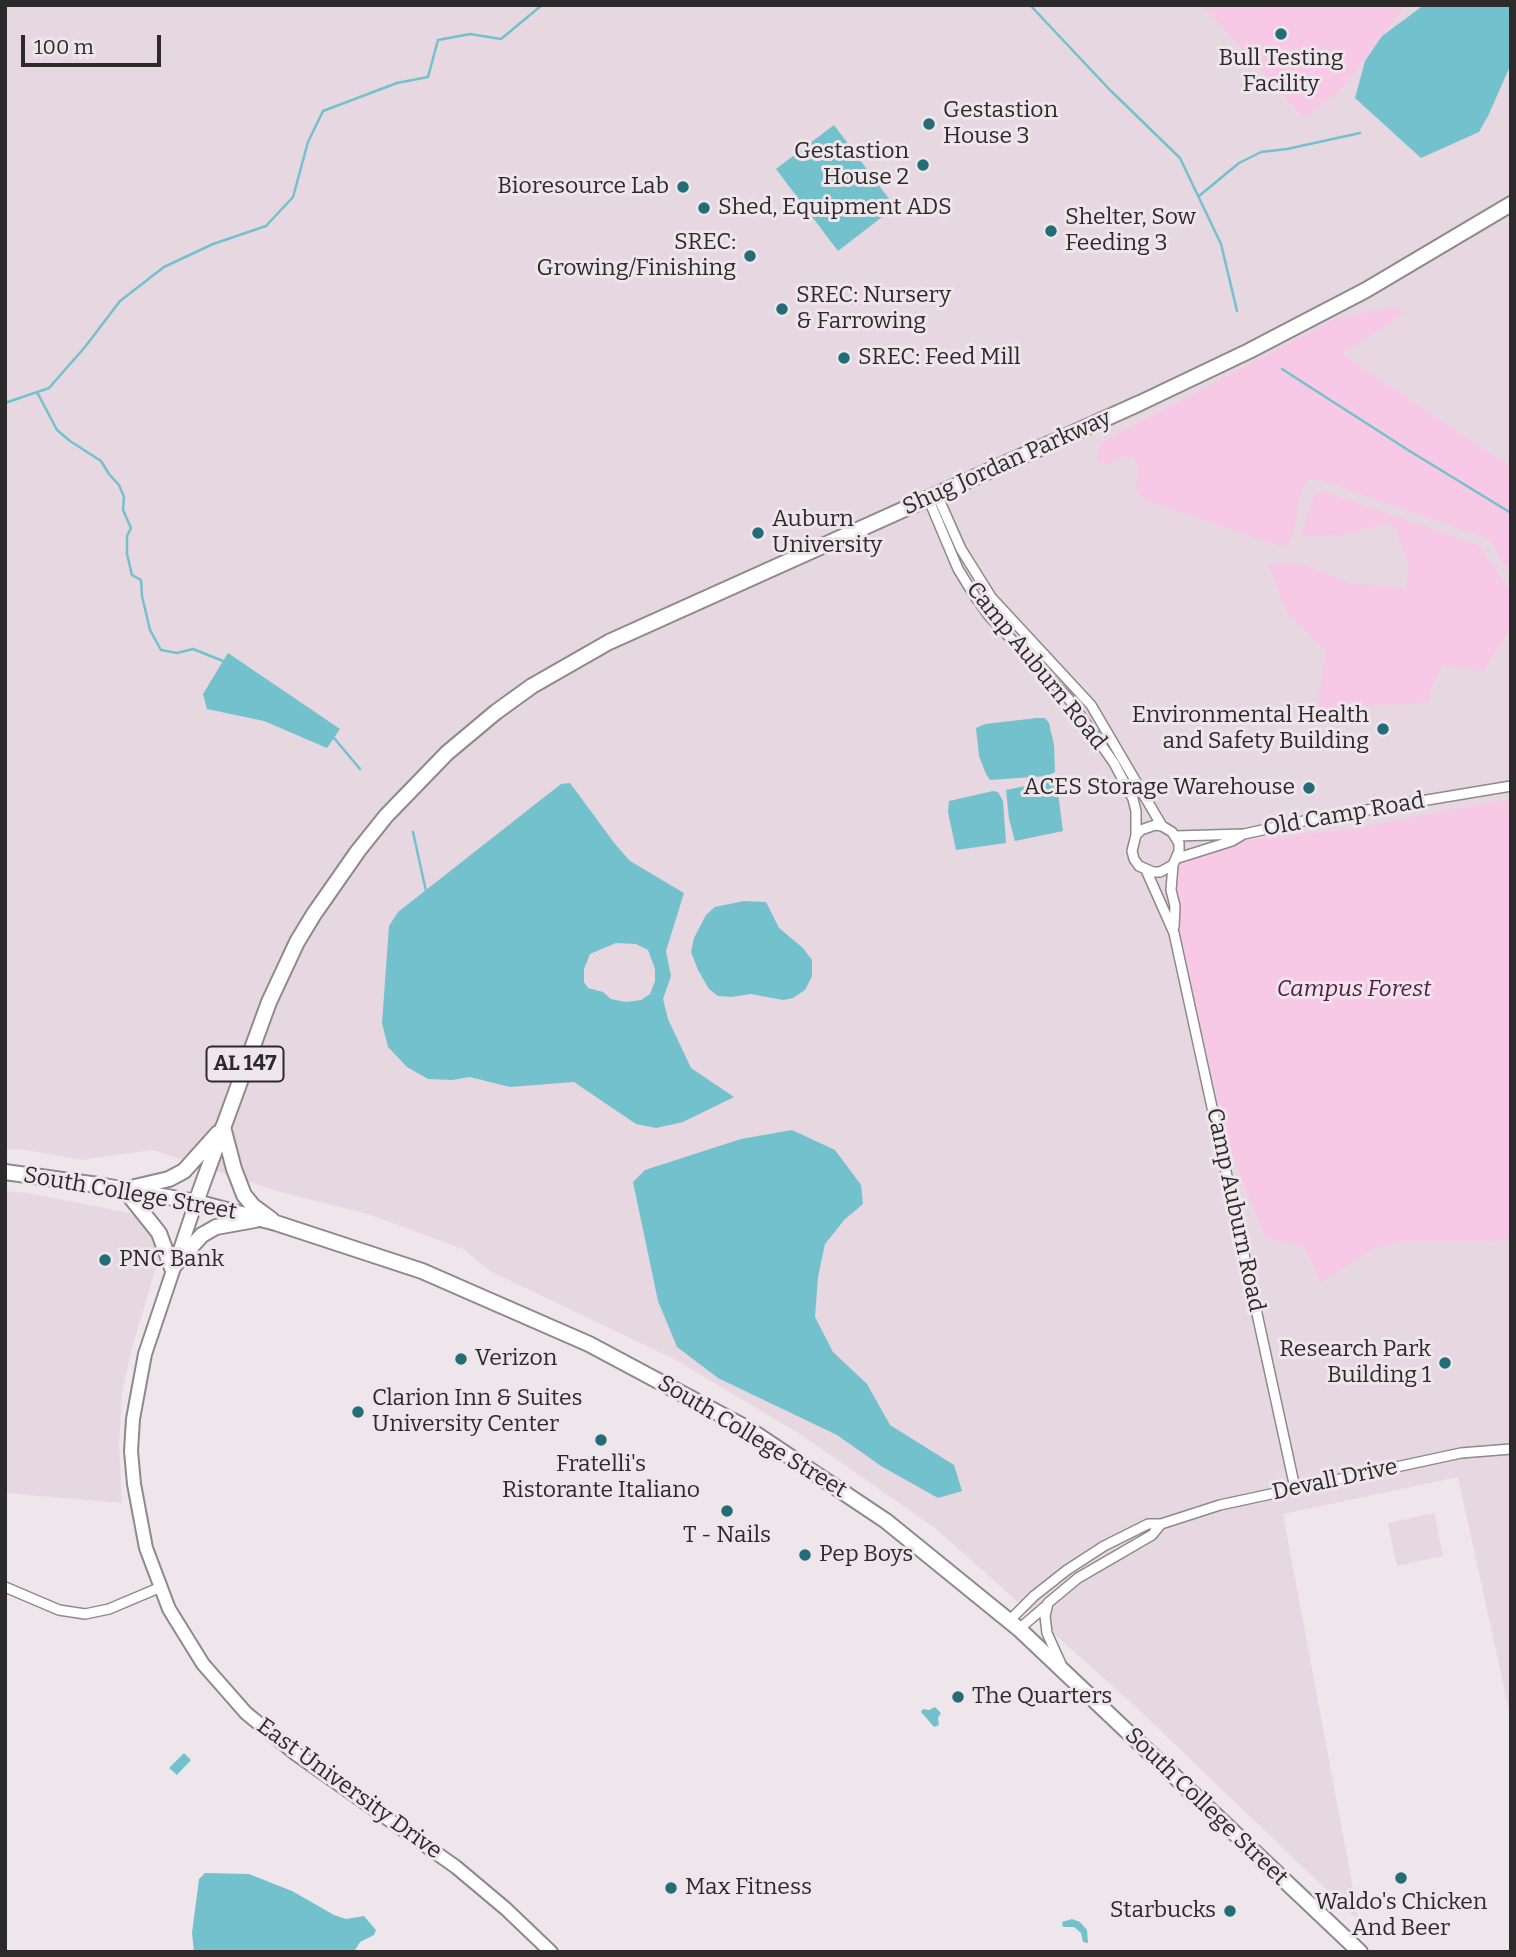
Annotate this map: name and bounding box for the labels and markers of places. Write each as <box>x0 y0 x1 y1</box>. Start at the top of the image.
marker: Bull Testing Facility <box>1273 26 1289 42</box>
place label: Bull Testing Facility <box>1218 45 1344 99</box>
place label: Gestastion House 3 <box>943 97 1058 151</box>
marker: Gestastion House 3 <box>921 116 937 132</box>
place label: Gestastion House 2 <box>794 138 909 192</box>
marker: Gestastion House 2 <box>915 157 931 173</box>
place label: Bioresource Lab <box>497 173 669 201</box>
marker: Bioresource Lab <box>675 179 691 195</box>
place label: Shed, Equipment ADS <box>718 194 952 222</box>
marker: Shed, Equipment ADS <box>696 200 712 216</box>
place label: Shelter, Sow Feeding 3 <box>1065 204 1196 258</box>
marker: Shelter, Sow Feeding 3 <box>1043 223 1059 239</box>
place label: SREC: Growing/Finishing <box>537 229 736 283</box>
marker: SREC: Growing/Finishing <box>742 248 758 264</box>
place label: SREC: Nursery & Farrowing <box>796 282 951 336</box>
marker: SREC: Nursery & Farrowing <box>774 301 790 317</box>
place label: SREC: Feed Mill <box>858 344 1021 372</box>
marker: SREC: Feed Mill <box>836 350 852 366</box>
place label: Auburn University <box>772 506 882 560</box>
marker: Auburn University <box>750 525 766 541</box>
place label: Environmental Health and Safety Building <box>1132 702 1369 756</box>
marker: Environmental Health and Safety Building <box>1375 721 1391 737</box>
place label: ACES Storage Warehouse <box>1024 774 1295 802</box>
marker: ACES Storage Warehouse <box>1301 780 1317 796</box>
place label: PNC Bank <box>119 1246 224 1274</box>
marker: PNC Bank <box>97 1252 113 1268</box>
place label: Research Park Building 1 <box>1279 1336 1431 1390</box>
place label: Verizon <box>475 1345 557 1373</box>
marker: Verizon <box>453 1351 469 1367</box>
marker: Research Park Building 1 <box>1437 1355 1453 1371</box>
place label: Clarion Inn & Suites University Center <box>372 1385 583 1439</box>
marker: Clarion Inn & Suites University Center <box>350 1404 366 1420</box>
marker: Fratelli's Ristorante Italiano <box>593 1432 609 1448</box>
place label: Fratelli's Ristorante Italiano <box>502 1451 700 1505</box>
marker: T - Nails <box>719 1503 735 1519</box>
place label: T - Nails <box>683 1522 771 1550</box>
place label: Pep Boys <box>819 1541 913 1569</box>
marker: Pep Boys <box>797 1547 813 1563</box>
place label: The Quarters <box>972 1683 1112 1711</box>
marker: The Quarters <box>950 1689 966 1705</box>
marker: Waldo's Chicken And Beer <box>1393 1870 1409 1886</box>
place label: Max Fitness <box>685 1874 812 1902</box>
marker: Max Fitness <box>663 1880 679 1896</box>
place label: Waldo's Chicken And Beer <box>1315 1889 1487 1943</box>
place label: Starbucks <box>1110 1897 1216 1925</box>
marker: Starbucks <box>1222 1903 1238 1919</box>

